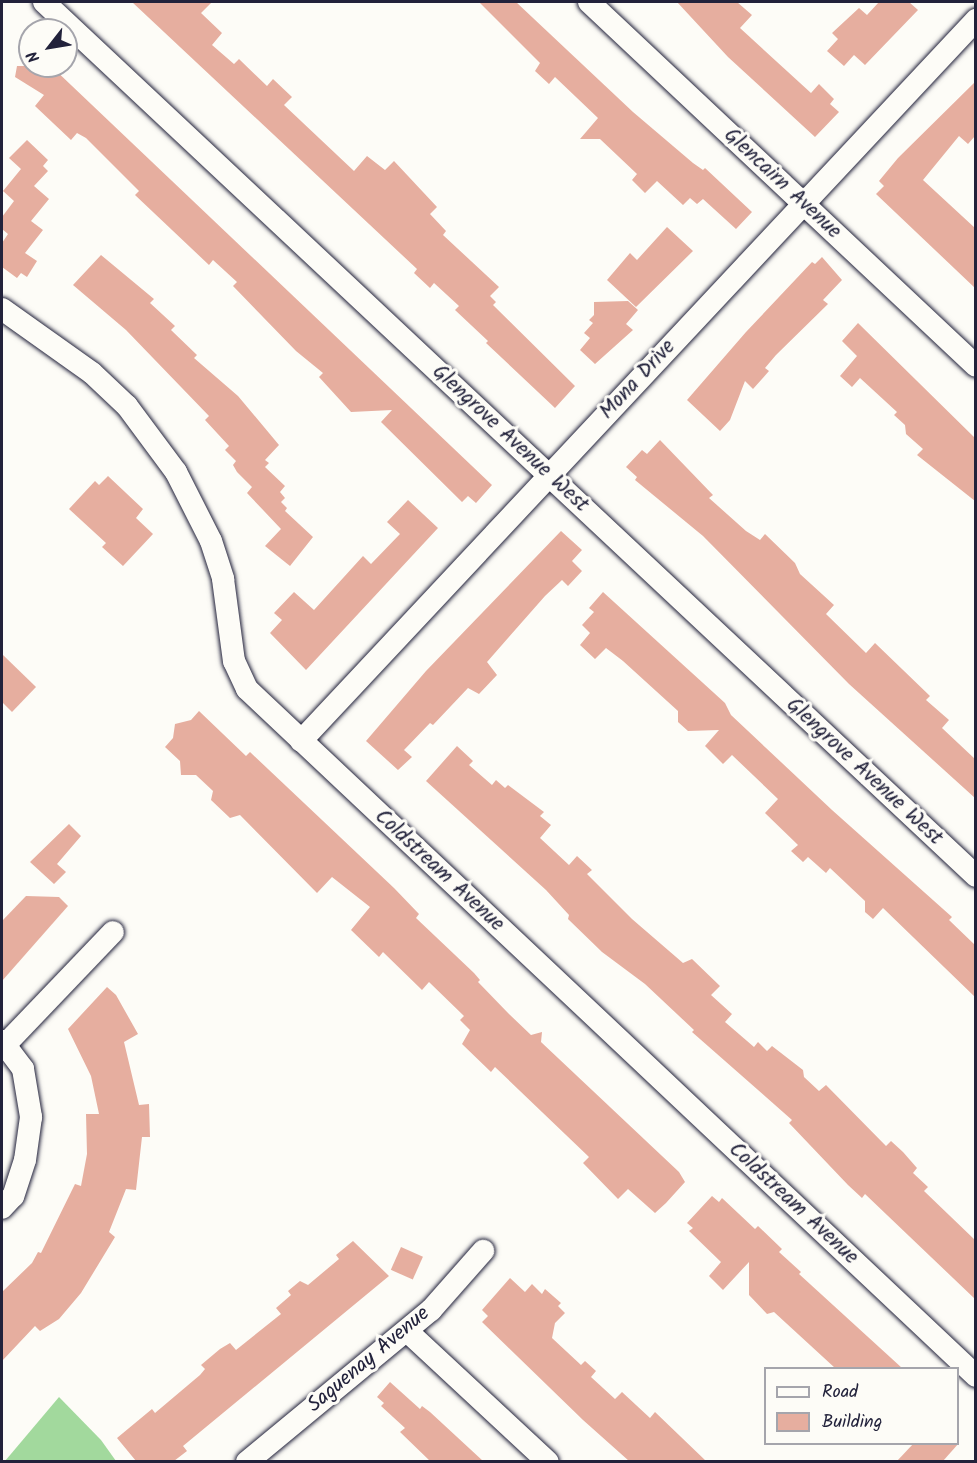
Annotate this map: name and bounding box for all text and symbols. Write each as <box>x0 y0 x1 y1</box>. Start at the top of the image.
north arrow <box>18 18 78 78</box>
text: N <box>21 46 47 67</box>
street label: Glencairn Avenue <box>718 123 846 245</box>
street label: Mona Drive <box>595 335 681 425</box>
street label: Glengrove Avenue West <box>426 360 594 518</box>
street label: Glengrove Avenue West <box>780 693 948 851</box>
street label: Coldstream Avenue <box>369 804 509 938</box>
street label: Coldstream Avenue <box>723 1137 863 1271</box>
street label: Saguenay Avenue <box>303 1302 435 1418</box>
legend <box>764 1367 959 1445</box>
text: Road <box>822 1378 858 1407</box>
text: Building <box>822 1408 882 1437</box>

